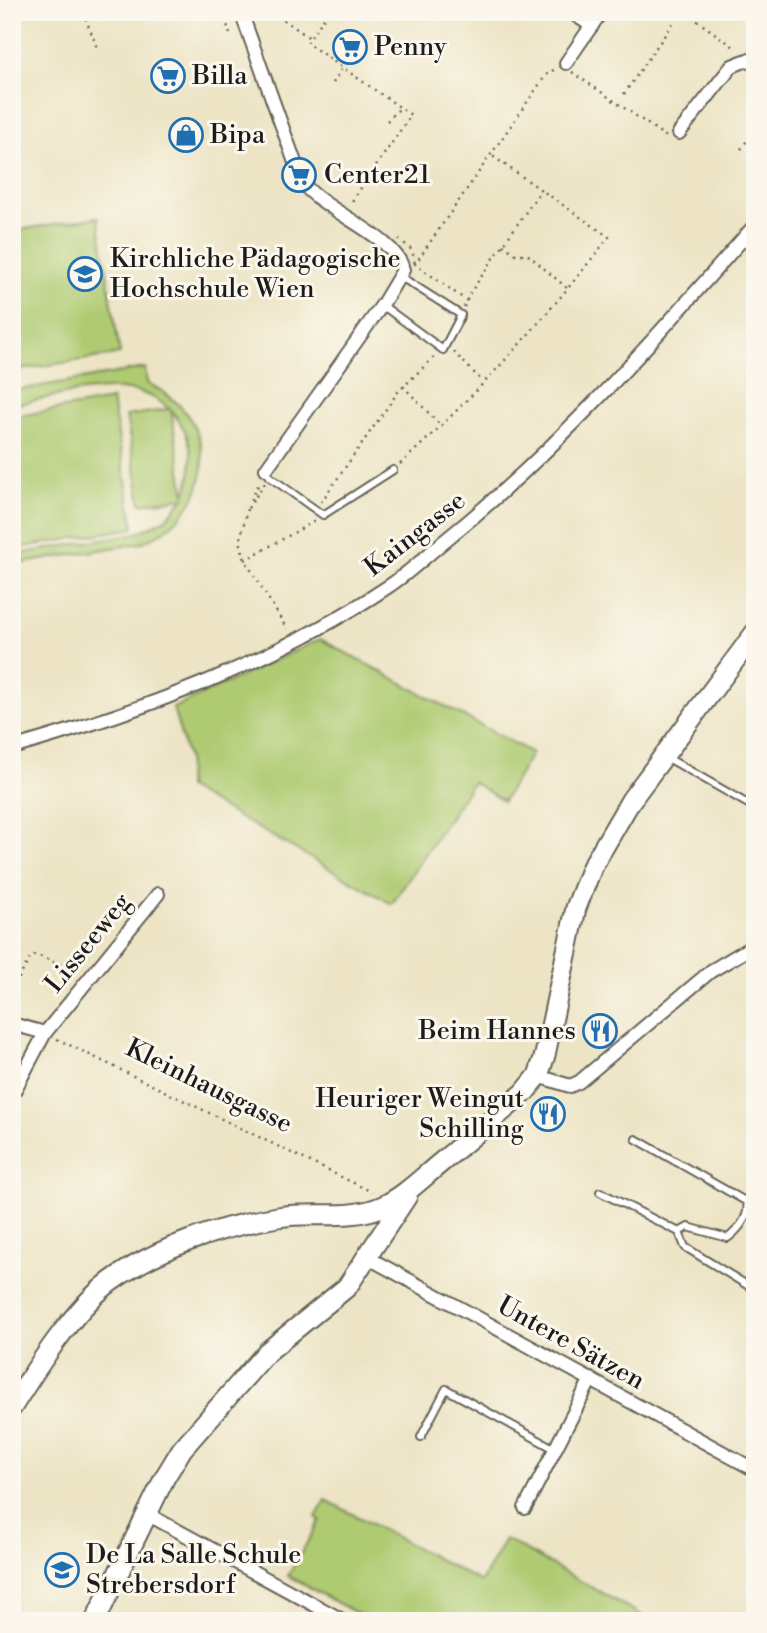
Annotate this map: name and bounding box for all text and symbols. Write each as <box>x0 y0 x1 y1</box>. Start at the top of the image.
supermarket icon: Penny <box>331 28 369 66</box>
place label: Penny <box>374 31 447 63</box>
supermarket icon: Billa <box>149 57 187 95</box>
place label: Billa <box>191 60 248 92</box>
shop icon: Bipa <box>167 116 205 154</box>
place label: Bipa <box>209 119 266 151</box>
supermarket icon: Center21 <box>280 156 318 194</box>
place label: Center21 <box>324 159 430 191</box>
place label: Kirchliche Pädagogische Hochschule Wien <box>110 243 401 305</box>
school or university icon: Kirchliche Pädagogische Hochschule Wien <box>66 255 104 293</box>
street label: Kaingasse <box>358 485 472 583</box>
street label: Lisseeweg <box>38 886 138 999</box>
restaurant icon: Beim Hannes <box>581 1012 619 1050</box>
place label: Beim Hannes <box>417 1015 576 1047</box>
street label: Kleinhausgasse <box>121 1032 297 1140</box>
place label: Heuriger Weingut Schilling <box>315 1083 525 1145</box>
restaurant icon: Heuriger Weingut Schilling <box>529 1095 567 1133</box>
street label: Untere Sätzen <box>491 1289 651 1397</box>
place label: De La Salle Schule Strebersdorf <box>86 1539 301 1601</box>
school or university icon: De La Salle Schule Strebersdorf <box>43 1551 81 1589</box>

